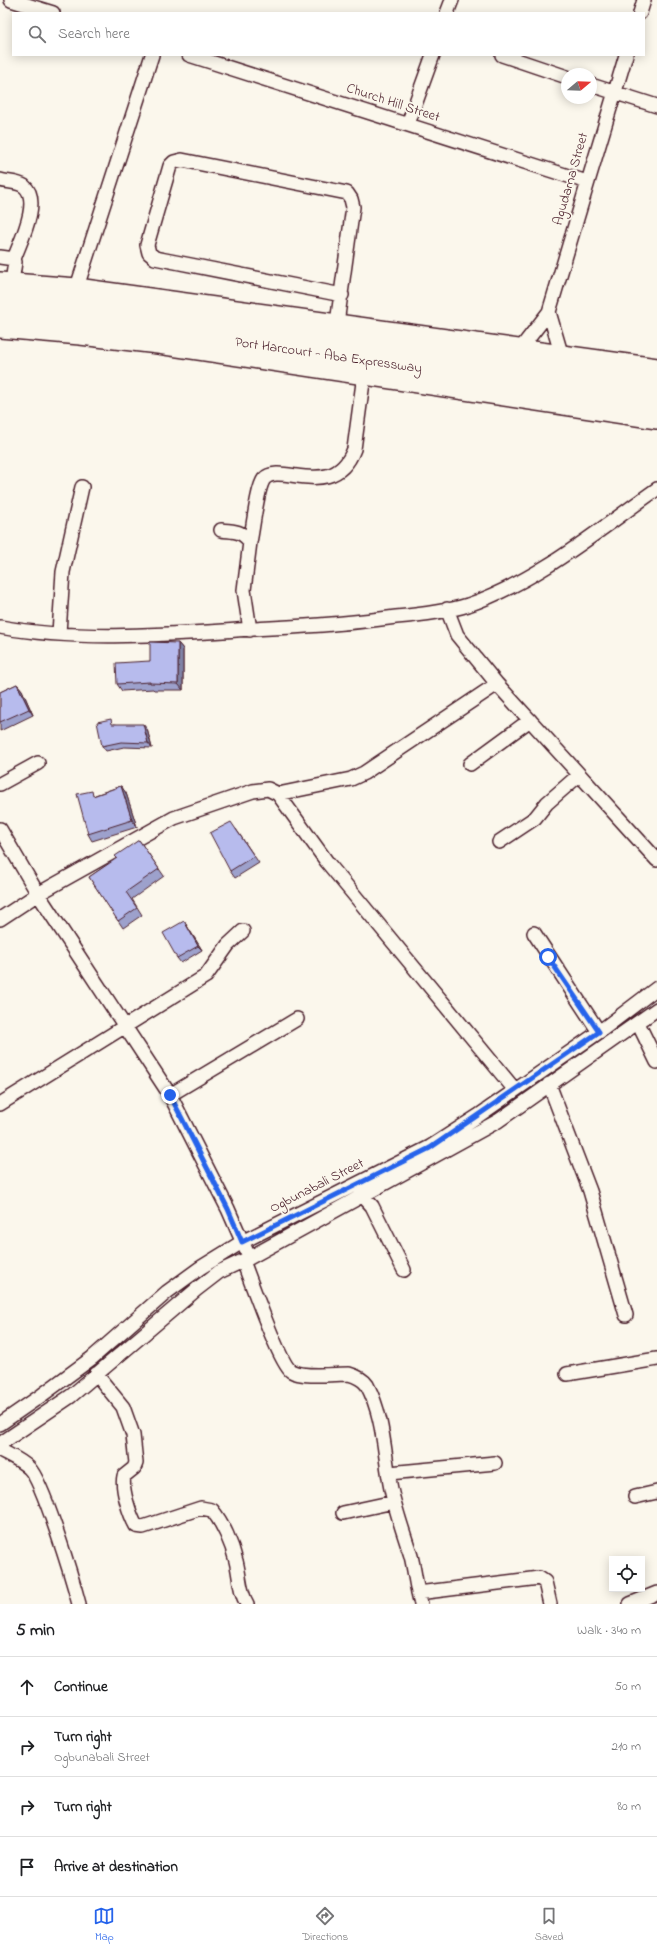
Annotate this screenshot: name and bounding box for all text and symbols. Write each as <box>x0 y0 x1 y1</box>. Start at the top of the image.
search box <box>12 12 645 56</box>
icon: search <box>26 23 48 45</box>
text: Search here <box>58 23 130 45</box>
north arrow <box>561 68 597 104</box>
street label: Church Hill Street <box>344 78 443 128</box>
street label: Agudama Street <box>548 130 595 228</box>
street label: Port Harcourt - Aba Expressway <box>233 331 424 380</box>
route start <box>539 948 557 966</box>
route end <box>161 1086 179 1104</box>
street label: Ogbunabali Street <box>266 1153 369 1220</box>
map controls <box>609 1556 645 1592</box>
button: locate <box>609 1556 645 1592</box>
text: 5 min <box>16 1618 55 1643</box>
text: Walk · 340 m <box>577 1621 641 1640</box>
icon: ahead <box>16 1676 38 1698</box>
text: Continue <box>54 1676 108 1698</box>
text: 50 m <box>615 1677 641 1696</box>
text: Turn right <box>54 1726 112 1748</box>
icon: right <box>16 1736 38 1758</box>
text: 210 m <box>611 1737 641 1756</box>
text: Ogbunabali Street <box>54 1748 150 1767</box>
icon: right <box>16 1796 38 1818</box>
text: Turn right <box>54 1796 112 1818</box>
text: 80 m <box>617 1797 641 1816</box>
icon: arrive <box>16 1856 38 1878</box>
text: Arrive at destination <box>54 1856 178 1878</box>
tab: Map <box>93 1905 115 1945</box>
tab: Directions <box>302 1905 348 1945</box>
tab: Saved <box>535 1905 564 1945</box>

